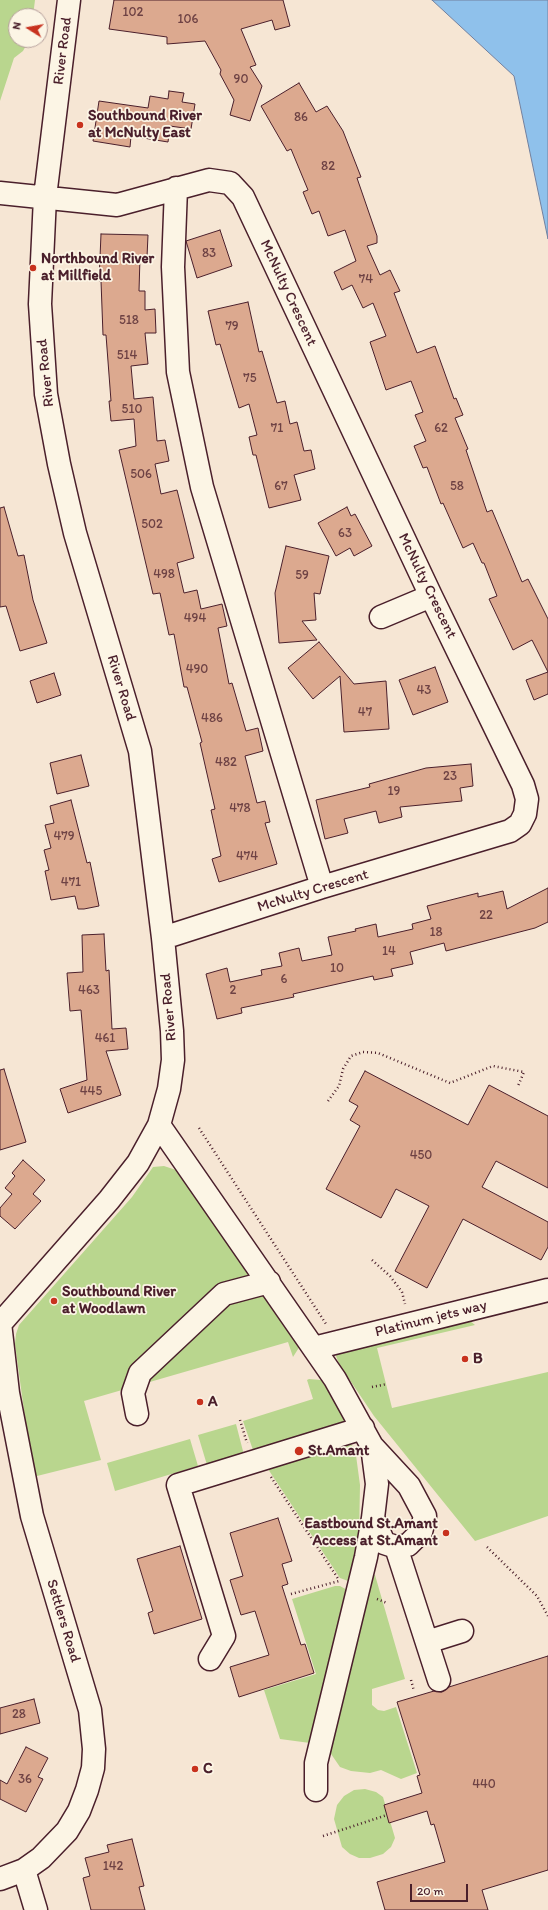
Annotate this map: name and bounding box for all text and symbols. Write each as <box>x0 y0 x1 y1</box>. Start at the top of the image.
house number: 102 <box>123 5 143 21</box>
north arrow <box>8 8 48 48</box>
house number: 106 <box>178 12 198 28</box>
street label: River Road <box>50 16 76 86</box>
text: N <box>10 21 24 31</box>
house number: 90 <box>234 72 248 88</box>
place label: Southbound River at McNulty East <box>88 107 202 142</box>
house number: 86 <box>294 110 308 126</box>
marker: Southbound River at McNulty East <box>75 120 85 130</box>
house number: 82 <box>321 159 335 175</box>
street label: McNulty Crescent <box>256 237 320 349</box>
house number: 83 <box>202 246 216 262</box>
place label: Northbound River at Millfield <box>41 250 154 285</box>
marker: Northbound River at Millfield <box>28 263 38 273</box>
house number: 74 <box>359 272 373 288</box>
house number: 518 <box>119 313 139 329</box>
house number: 79 <box>225 319 239 335</box>
street label: River Road <box>33 338 59 408</box>
house number: 514 <box>117 348 137 364</box>
house number: 75 <box>243 371 257 387</box>
house number: 510 <box>122 402 142 418</box>
house number: 71 <box>271 421 283 437</box>
house number: 62 <box>434 421 448 437</box>
house number: 506 <box>130 467 152 483</box>
house number: 67 <box>274 479 288 495</box>
house number: 58 <box>450 479 464 495</box>
house number: 502 <box>141 517 163 533</box>
house number: 63 <box>338 526 352 542</box>
street label: McNulty Crescent <box>394 530 460 642</box>
house number: 498 <box>153 567 175 583</box>
house number: 59 <box>295 568 309 584</box>
house number: 494 <box>184 611 206 627</box>
street label: River Road <box>102 653 140 723</box>
house number: 490 <box>186 662 208 678</box>
house number: 43 <box>417 683 431 699</box>
house number: 47 <box>358 705 372 721</box>
house number: 486 <box>201 711 223 727</box>
house number: 482 <box>215 755 237 771</box>
house number: 23 <box>443 769 457 785</box>
house number: 19 <box>388 784 400 800</box>
house number: 478 <box>229 801 251 817</box>
house number: 479 <box>53 829 75 845</box>
house number: 474 <box>236 849 258 865</box>
street label: McNulty Crescent <box>255 866 371 916</box>
house number: 471 <box>61 875 81 891</box>
house number: 22 <box>479 908 493 924</box>
house number: 18 <box>429 925 443 941</box>
house number: 14 <box>382 944 396 960</box>
house number: 10 <box>330 961 344 977</box>
street label: River Road <box>157 972 181 1042</box>
house number: 6 <box>281 972 287 988</box>
house number: 463 <box>78 983 100 999</box>
house number: 2 <box>230 983 236 999</box>
house number: 461 <box>95 1031 115 1047</box>
house number: 445 <box>80 1084 102 1100</box>
house number: 450 <box>410 1148 432 1164</box>
place label: Southbound River at Woodlawn <box>62 1283 176 1318</box>
marker: Southbound River at Woodlawn <box>49 1296 59 1306</box>
street label: Platinum jets way <box>373 1296 489 1342</box>
place label: B <box>473 1350 483 1368</box>
marker: B <box>460 1354 470 1364</box>
place label: A <box>208 1393 218 1411</box>
marker: A <box>195 1397 205 1407</box>
place label: St.Amant <box>308 1442 369 1460</box>
marker: St.Amant <box>293 1445 305 1457</box>
place label: Eastbound St.Amant Access at St.Amant <box>305 1515 438 1550</box>
marker: Eastbound St.Amant Access at St.Amant <box>441 1528 451 1538</box>
street label: Settlers Road <box>42 1577 84 1665</box>
house number: 28 <box>12 1707 26 1723</box>
place label: C <box>203 1760 213 1778</box>
marker: C <box>190 1764 200 1774</box>
house number: 36 <box>18 1772 32 1788</box>
house number: 440 <box>472 1777 496 1793</box>
house number: 142 <box>103 1859 123 1875</box>
scale bar <box>412 1876 470 1902</box>
text: 20 m <box>417 1884 444 1898</box>

